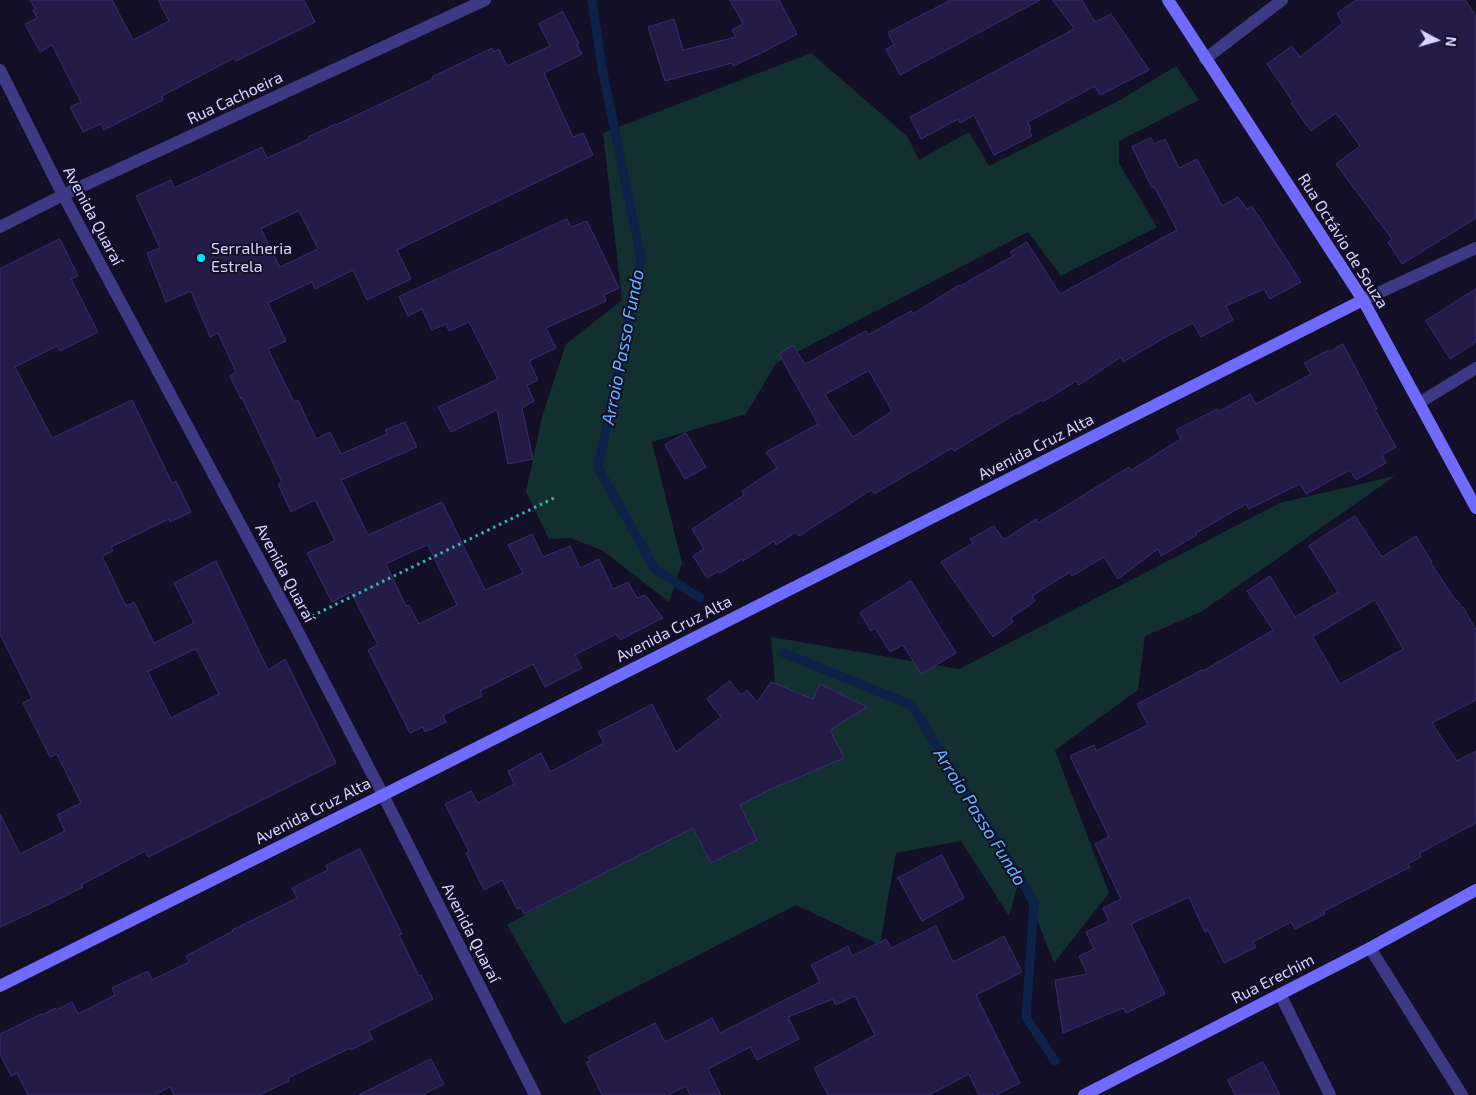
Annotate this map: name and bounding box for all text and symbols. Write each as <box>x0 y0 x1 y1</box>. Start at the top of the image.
north arrow <box>1411 15 1461 65</box>
text: N <box>1442 36 1460 48</box>
street label: Rua Cachoeira <box>184 67 286 129</box>
street label: Avenida Quaraí <box>59 163 127 269</box>
street label: Rua Octávio de Souza <box>1294 170 1392 312</box>
place label: Serralheria Estrela <box>211 239 292 277</box>
marker: Serralheria Estrela <box>195 252 207 264</box>
water label: Arroio Passo Fundo <box>597 267 649 427</box>
street label: Avenida Cruz Alta <box>975 410 1097 484</box>
street label: Avenida Quaraí <box>251 520 319 626</box>
street label: Avenida Cruz Alta <box>613 592 735 666</box>
water label: Arroio Passo Fundo <box>929 744 1031 890</box>
street label: Avenida Cruz Alta <box>252 774 374 848</box>
street label: Avenida Quaraí <box>438 880 504 986</box>
street label: Rua Erechim <box>1228 950 1318 1008</box>

